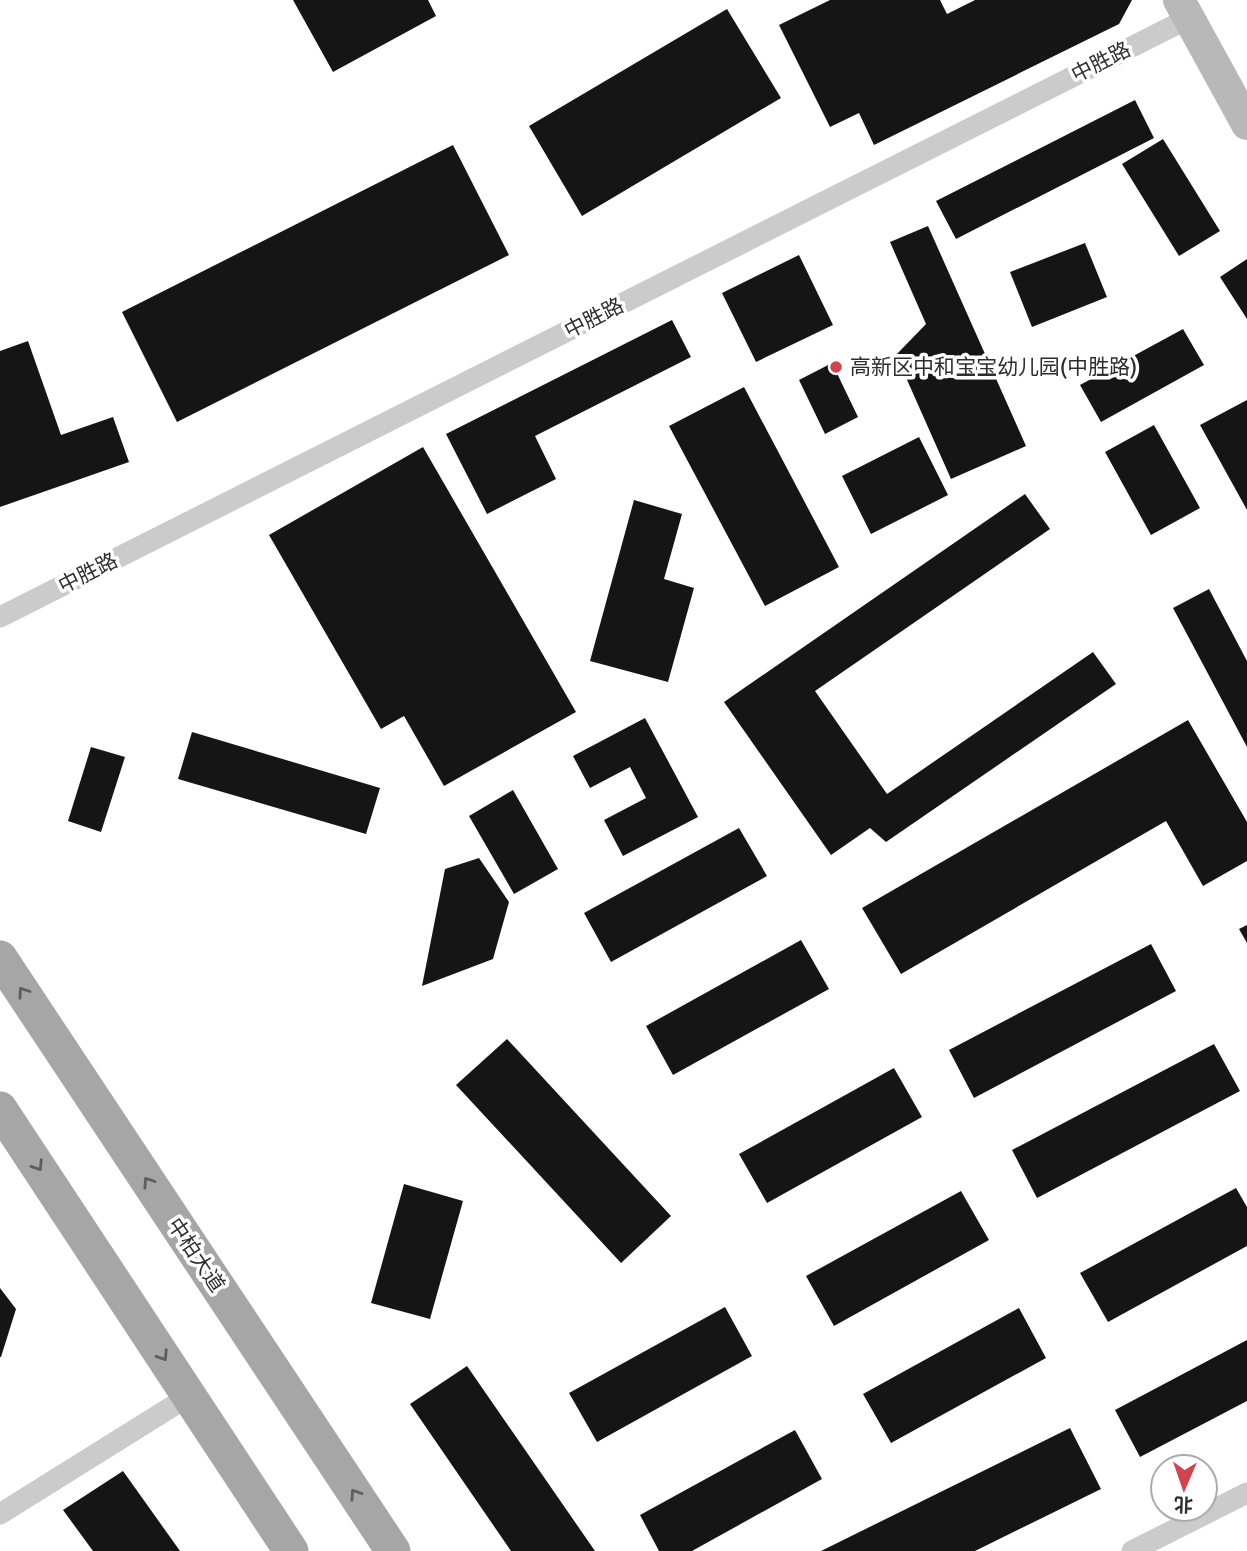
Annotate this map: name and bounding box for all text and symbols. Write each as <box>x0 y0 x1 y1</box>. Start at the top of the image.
street label: 中胜路 <box>1067 36 1135 88</box>
street label: 中胜路 <box>560 292 628 344</box>
place label: 高新区中和宝宝幼儿园(中胜路) <box>850 354 1137 380</box>
marker: 高新区中和宝宝幼儿园(中胜路) <box>828 359 844 375</box>
street label: 中胜路 <box>54 547 122 599</box>
one-way arrow <box>18 987 31 1000</box>
one-way arrow <box>29 1159 42 1172</box>
one-way arrow <box>144 1177 157 1190</box>
street label: 中柏大道 <box>162 1213 230 1297</box>
one-way arrow <box>154 1349 167 1362</box>
north arrow <box>1149 1453 1219 1523</box>
one-way arrow <box>351 1489 363 1502</box>
text: 北 <box>1174 1492 1193 1516</box>

